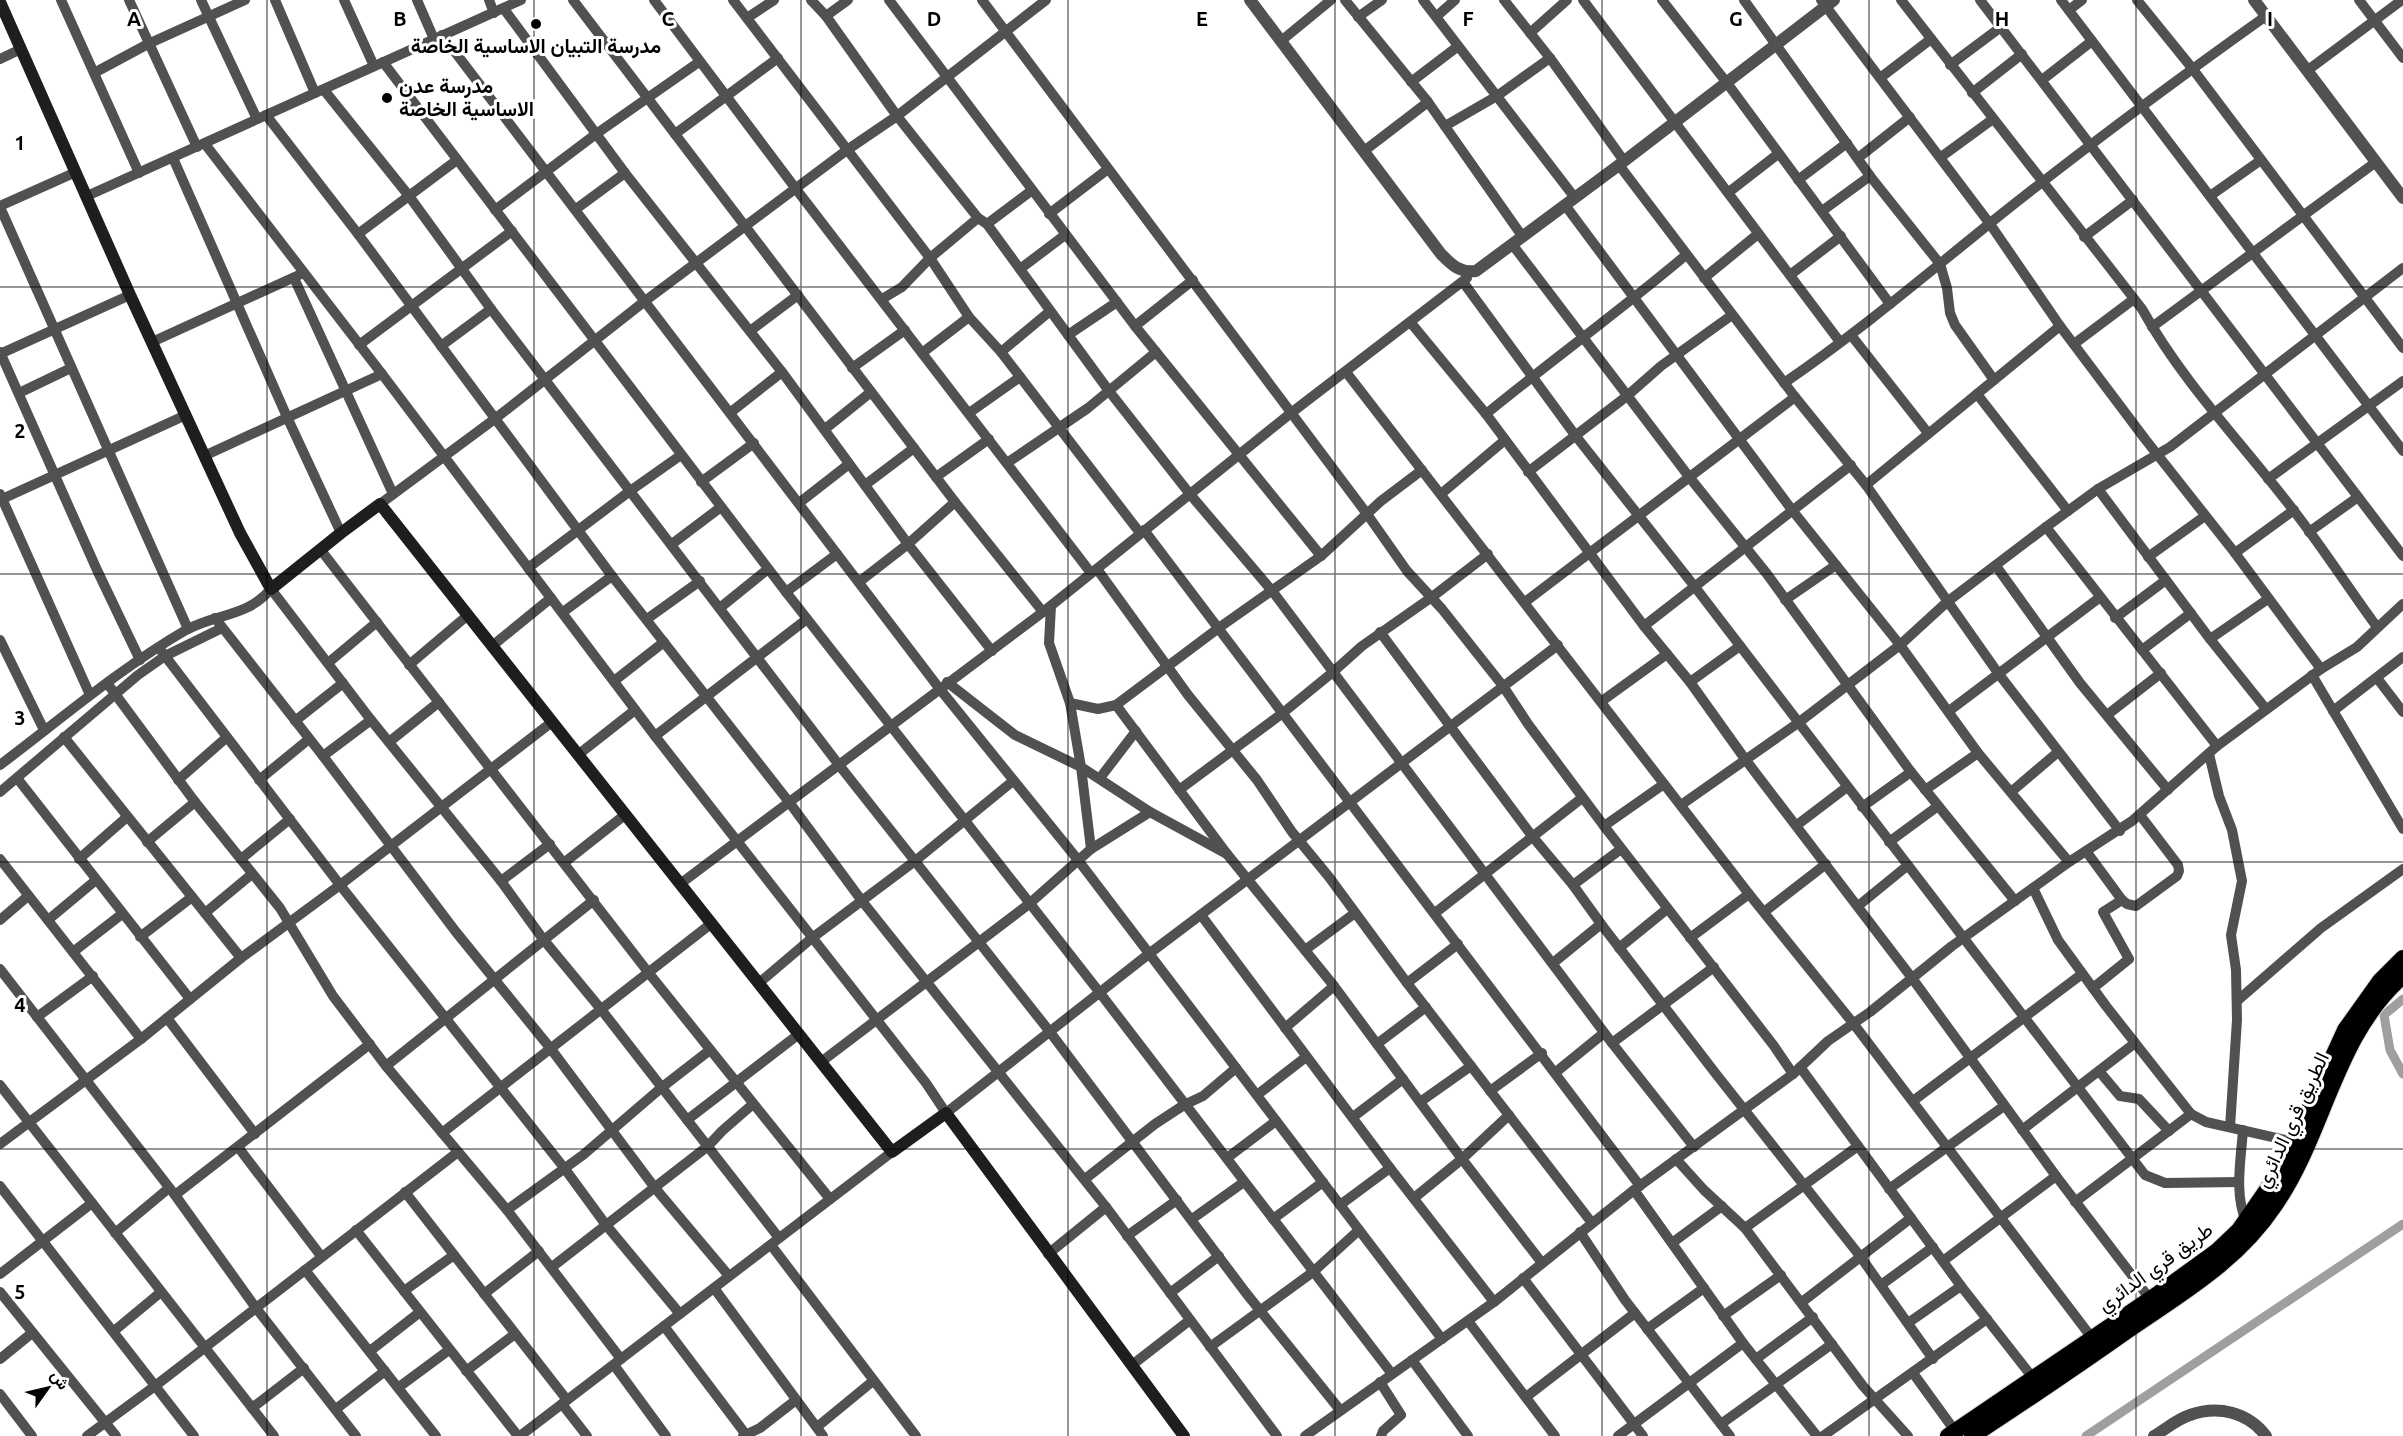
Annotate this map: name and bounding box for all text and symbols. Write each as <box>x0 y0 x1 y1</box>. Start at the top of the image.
text: A <box>127 7 141 30</box>
text: B <box>393 7 407 30</box>
text: C <box>662 7 675 30</box>
text: D <box>927 7 941 30</box>
text: E <box>1196 7 1208 30</box>
text: F <box>1462 7 1474 30</box>
text: G <box>1729 7 1743 30</box>
text: H <box>1995 7 2009 30</box>
text: I <box>2267 7 2273 30</box>
marker: مدرسة التبيان الاساسية الخاصة <box>529 17 543 31</box>
place label: مدرسة التبيان الاساسية الخاصة <box>411 34 661 59</box>
place label: مدرسة عدن الاساسية الخاصة <box>399 74 534 121</box>
marker: مدرسة عدن الاساسية الخاصة <box>380 91 394 105</box>
text: 1 <box>14 131 26 154</box>
text: 2 <box>14 419 26 442</box>
text: 3 <box>14 706 26 729</box>
text: 4 <box>14 993 26 1016</box>
street label: الطريق قري الدائري <box>2250 1048 2338 1194</box>
street label: طريق قري الدائري <box>2093 1217 2220 1321</box>
text: 5 <box>14 1280 26 1303</box>
north arrow <box>18 1358 78 1418</box>
text: ش <box>47 1367 73 1393</box>

